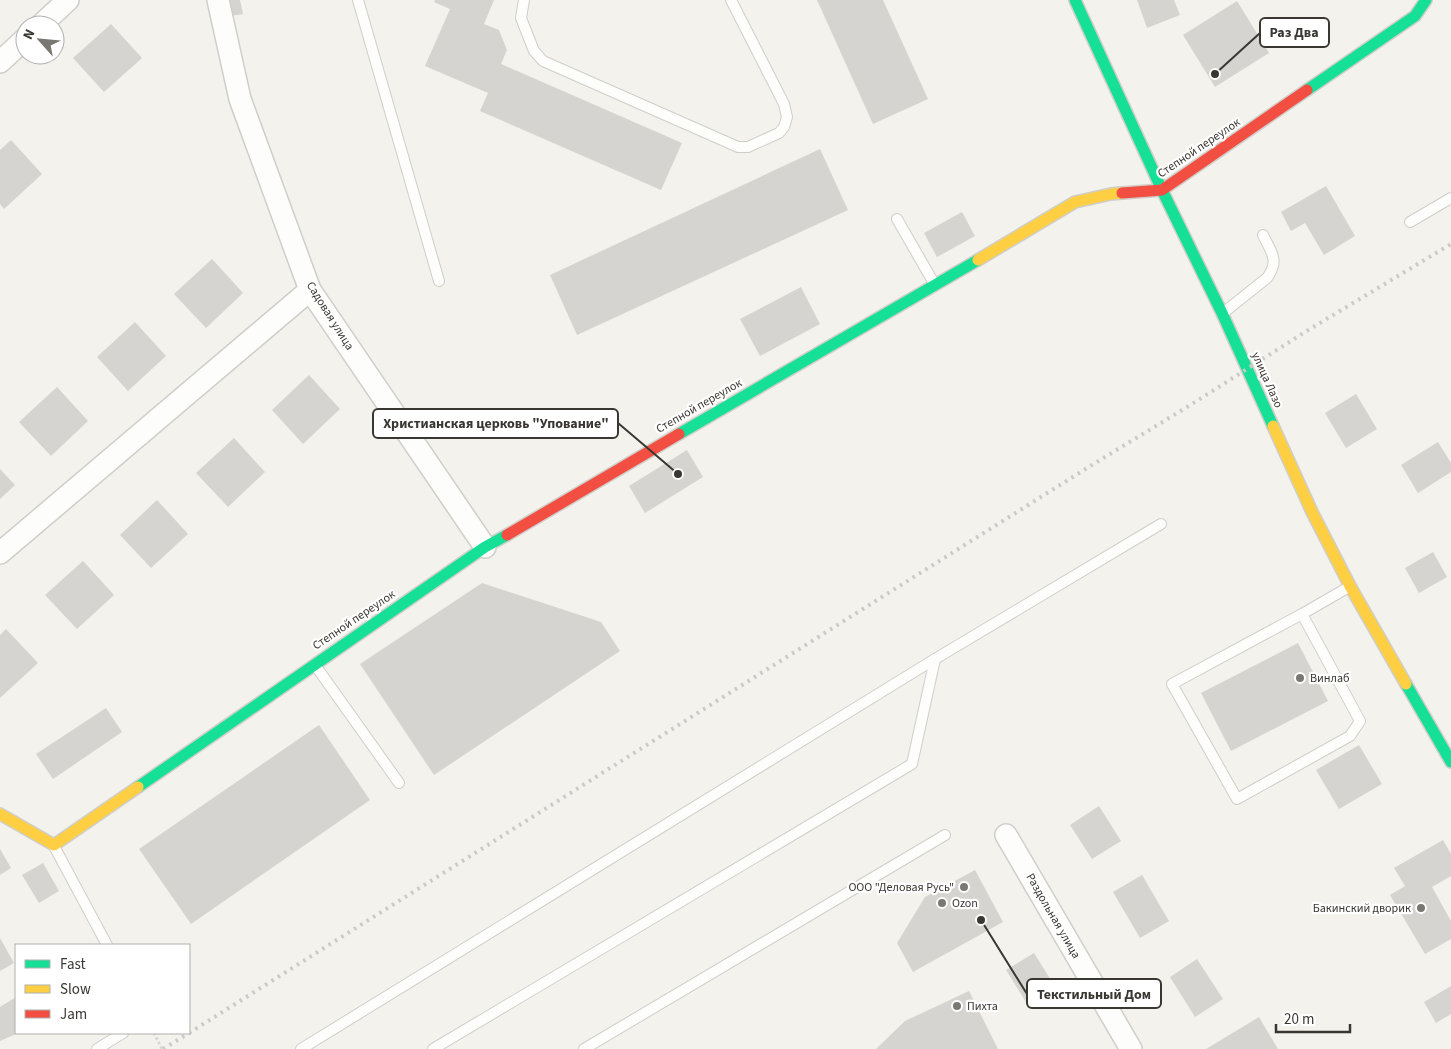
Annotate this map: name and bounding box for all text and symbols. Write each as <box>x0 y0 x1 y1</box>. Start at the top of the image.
north arrow <box>15 15 65 65</box>
callout: Раз Два <box>1260 18 1329 47</box>
text: Раз Два <box>1269 23 1319 43</box>
text: N <box>18 26 40 43</box>
street label: Степной переулок <box>1154 114 1244 182</box>
street label: Садовая улица <box>302 278 358 354</box>
street label: улица Лазо <box>1247 349 1287 411</box>
street label: Степной переулок <box>653 374 745 437</box>
callout: Христианская церковь "Упование" <box>373 409 618 438</box>
text: Христианская церковь "Упование" <box>383 414 609 434</box>
street label: Степной переулок <box>309 586 399 654</box>
place label: Винлаб <box>1310 670 1350 687</box>
marker: Винлаб <box>1294 672 1306 684</box>
street label: Раздольная улица <box>1022 870 1084 962</box>
place label: ООО "Деловая Русь" <box>848 879 954 896</box>
marker: ООО "Деловая Русь" <box>958 881 970 893</box>
place label: Ozon <box>952 895 978 912</box>
marker: Ozon <box>936 897 948 909</box>
place label: Бакинский дворик <box>1313 900 1411 917</box>
marker: Бакинский дворик <box>1415 902 1427 914</box>
legend <box>15 944 190 1034</box>
text: Fast <box>60 954 86 975</box>
text: Slow <box>60 979 91 1000</box>
callout: Текстильный Дом <box>1027 979 1161 1008</box>
text: Текстильный Дом <box>1037 985 1151 1005</box>
place label: Пихта <box>967 998 998 1015</box>
marker: Пихта <box>951 1000 963 1012</box>
scale bar <box>1276 1002 1350 1034</box>
text: Jam <box>60 1004 87 1025</box>
text: 20 m <box>1284 1009 1314 1030</box>

